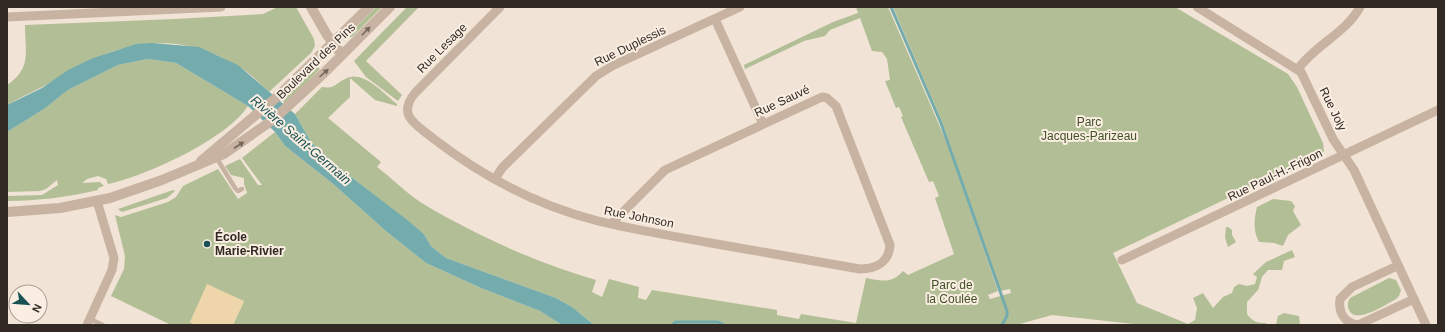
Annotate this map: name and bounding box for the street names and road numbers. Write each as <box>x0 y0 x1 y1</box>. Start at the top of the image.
street label: Boulevard des Pins <box>274 20 358 102</box>
street label: Rue Lesage <box>414 20 470 76</box>
street label: Rue Duplessis <box>592 23 668 69</box>
street label: Rue Sauvé <box>752 82 812 120</box>
street label: Rue Joly <box>1316 85 1350 133</box>
street label: Rue Paul-H.-Frigon <box>1225 146 1325 204</box>
street label: Rue Johnson <box>603 203 675 231</box>

